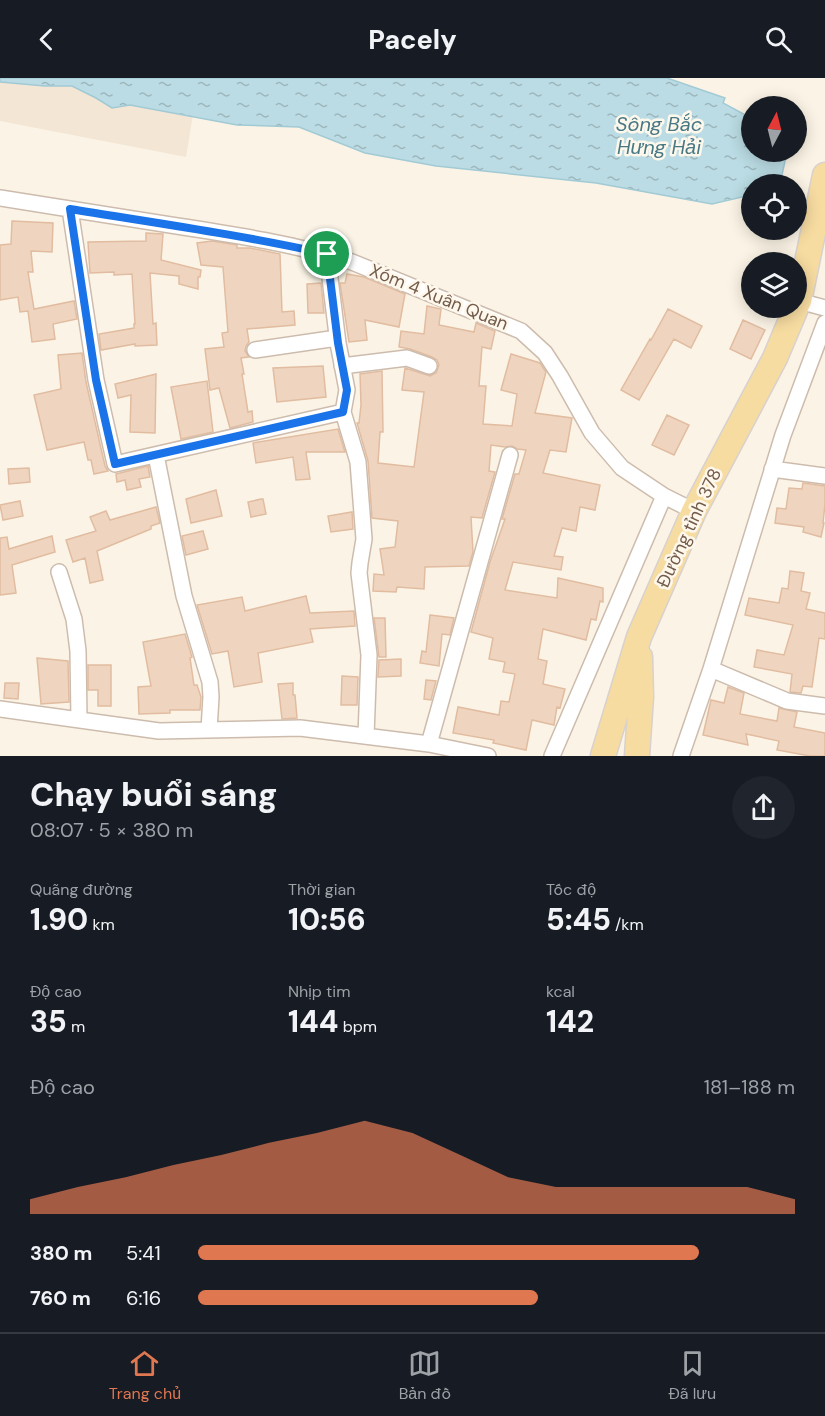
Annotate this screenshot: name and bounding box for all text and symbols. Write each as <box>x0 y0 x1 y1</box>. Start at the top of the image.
text: Pacely <box>368 22 457 57</box>
icon: back <box>30 23 63 56</box>
icon: search <box>762 23 795 56</box>
north arrow <box>741 96 807 162</box>
map controls <box>741 96 807 318</box>
water label: Sông Bắc Hưng Hải <box>616 111 702 160</box>
button: locate <box>741 174 807 240</box>
pin <box>301 228 352 279</box>
icon: arrive <box>310 237 343 270</box>
button: layers <box>741 252 807 318</box>
street label: Xóm 4 Xuân Quan <box>366 258 512 336</box>
street label: Đường tỉnh 378 <box>651 465 727 591</box>
text: Chạy buổi sáng <box>30 773 278 816</box>
button: share <box>732 776 795 839</box>
text: 08:07 · 5 × 380 m <box>30 817 193 843</box>
text: Quãng đường <box>30 879 133 900</box>
text: Thời gian <box>288 879 355 900</box>
text: Tốc độ <box>546 879 596 900</box>
text: 1.90 <box>30 900 88 939</box>
text: 10:56 <box>288 900 366 939</box>
text: 5:45 <box>546 900 611 939</box>
text: km <box>88 914 115 935</box>
text: /km <box>611 914 644 935</box>
text: Độ cao <box>30 981 82 1002</box>
text: Nhịp tim <box>288 981 350 1002</box>
text: kcal <box>546 981 575 1002</box>
text: 35 <box>30 1002 67 1041</box>
text: 144 <box>288 1002 338 1041</box>
text: 142 <box>546 1002 594 1041</box>
text: m <box>67 1016 85 1037</box>
text: bpm <box>338 1016 377 1037</box>
text: Độ cao <box>30 1074 95 1100</box>
text: 181–188 m <box>704 1074 795 1100</box>
text: 380 m <box>30 1240 92 1266</box>
text: 5:41 <box>126 1240 161 1266</box>
text: 760 m <box>30 1285 91 1311</box>
text: 6:16 <box>126 1285 161 1311</box>
tab: Trang chủ <box>109 1347 181 1404</box>
tab: Bản đồ <box>399 1347 451 1404</box>
tab: Đã lưu <box>668 1347 716 1404</box>

